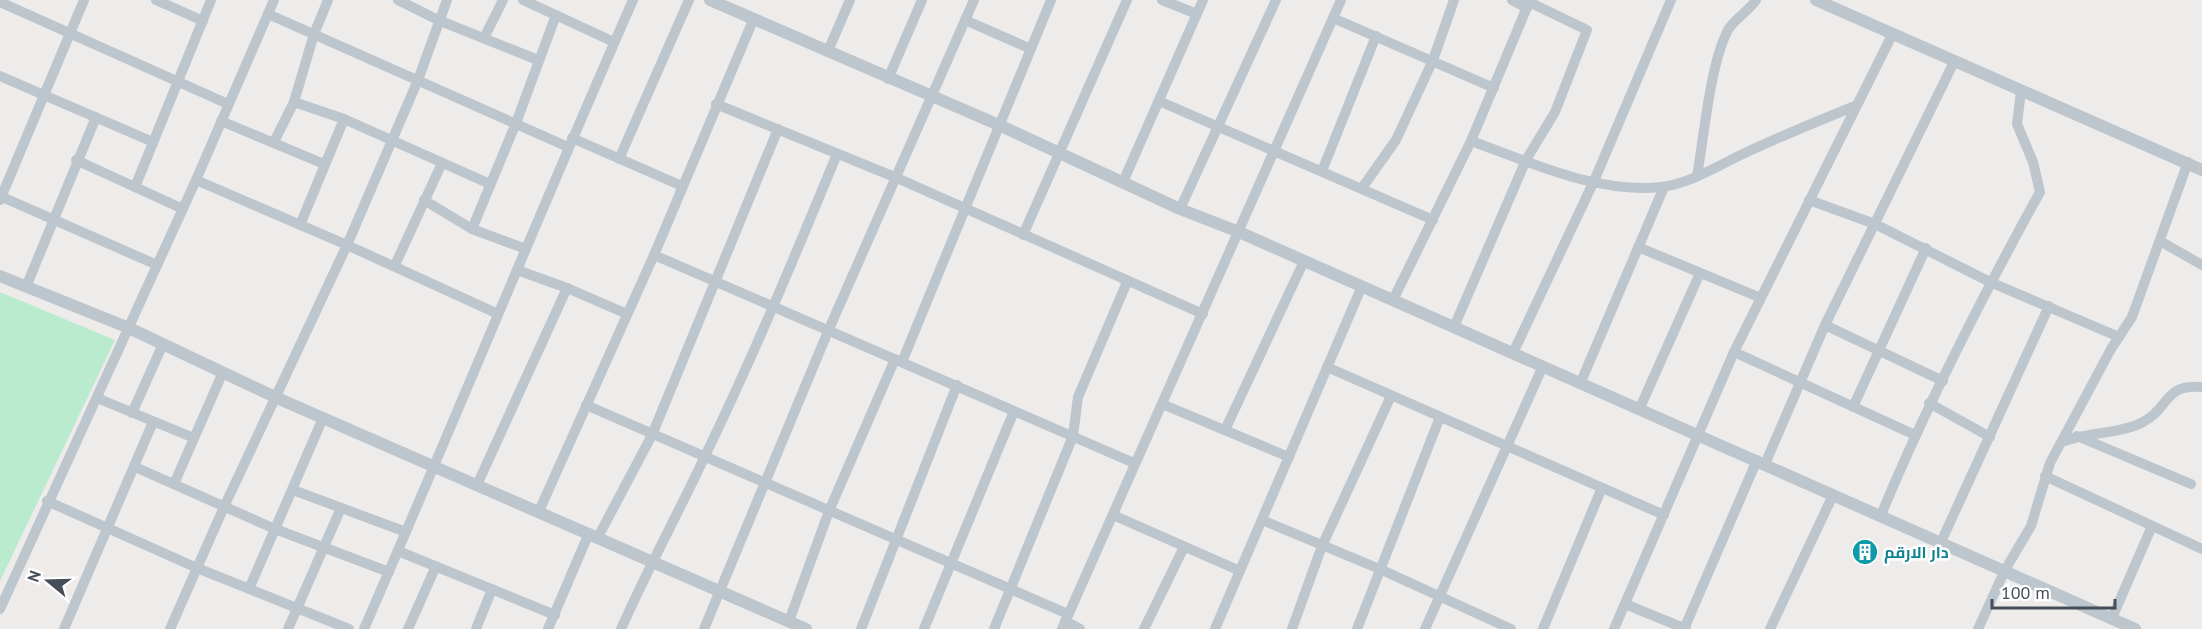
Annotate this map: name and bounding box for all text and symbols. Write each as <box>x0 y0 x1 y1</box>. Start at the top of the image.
building icon: دار الارقم <box>1850 537 1880 567</box>
place label: دار الارقم <box>1884 542 1949 564</box>
north arrow <box>18 551 78 611</box>
text: N <box>23 568 45 584</box>
scale bar <box>1992 572 2115 610</box>
text: 100 m <box>2001 581 2050 604</box>

